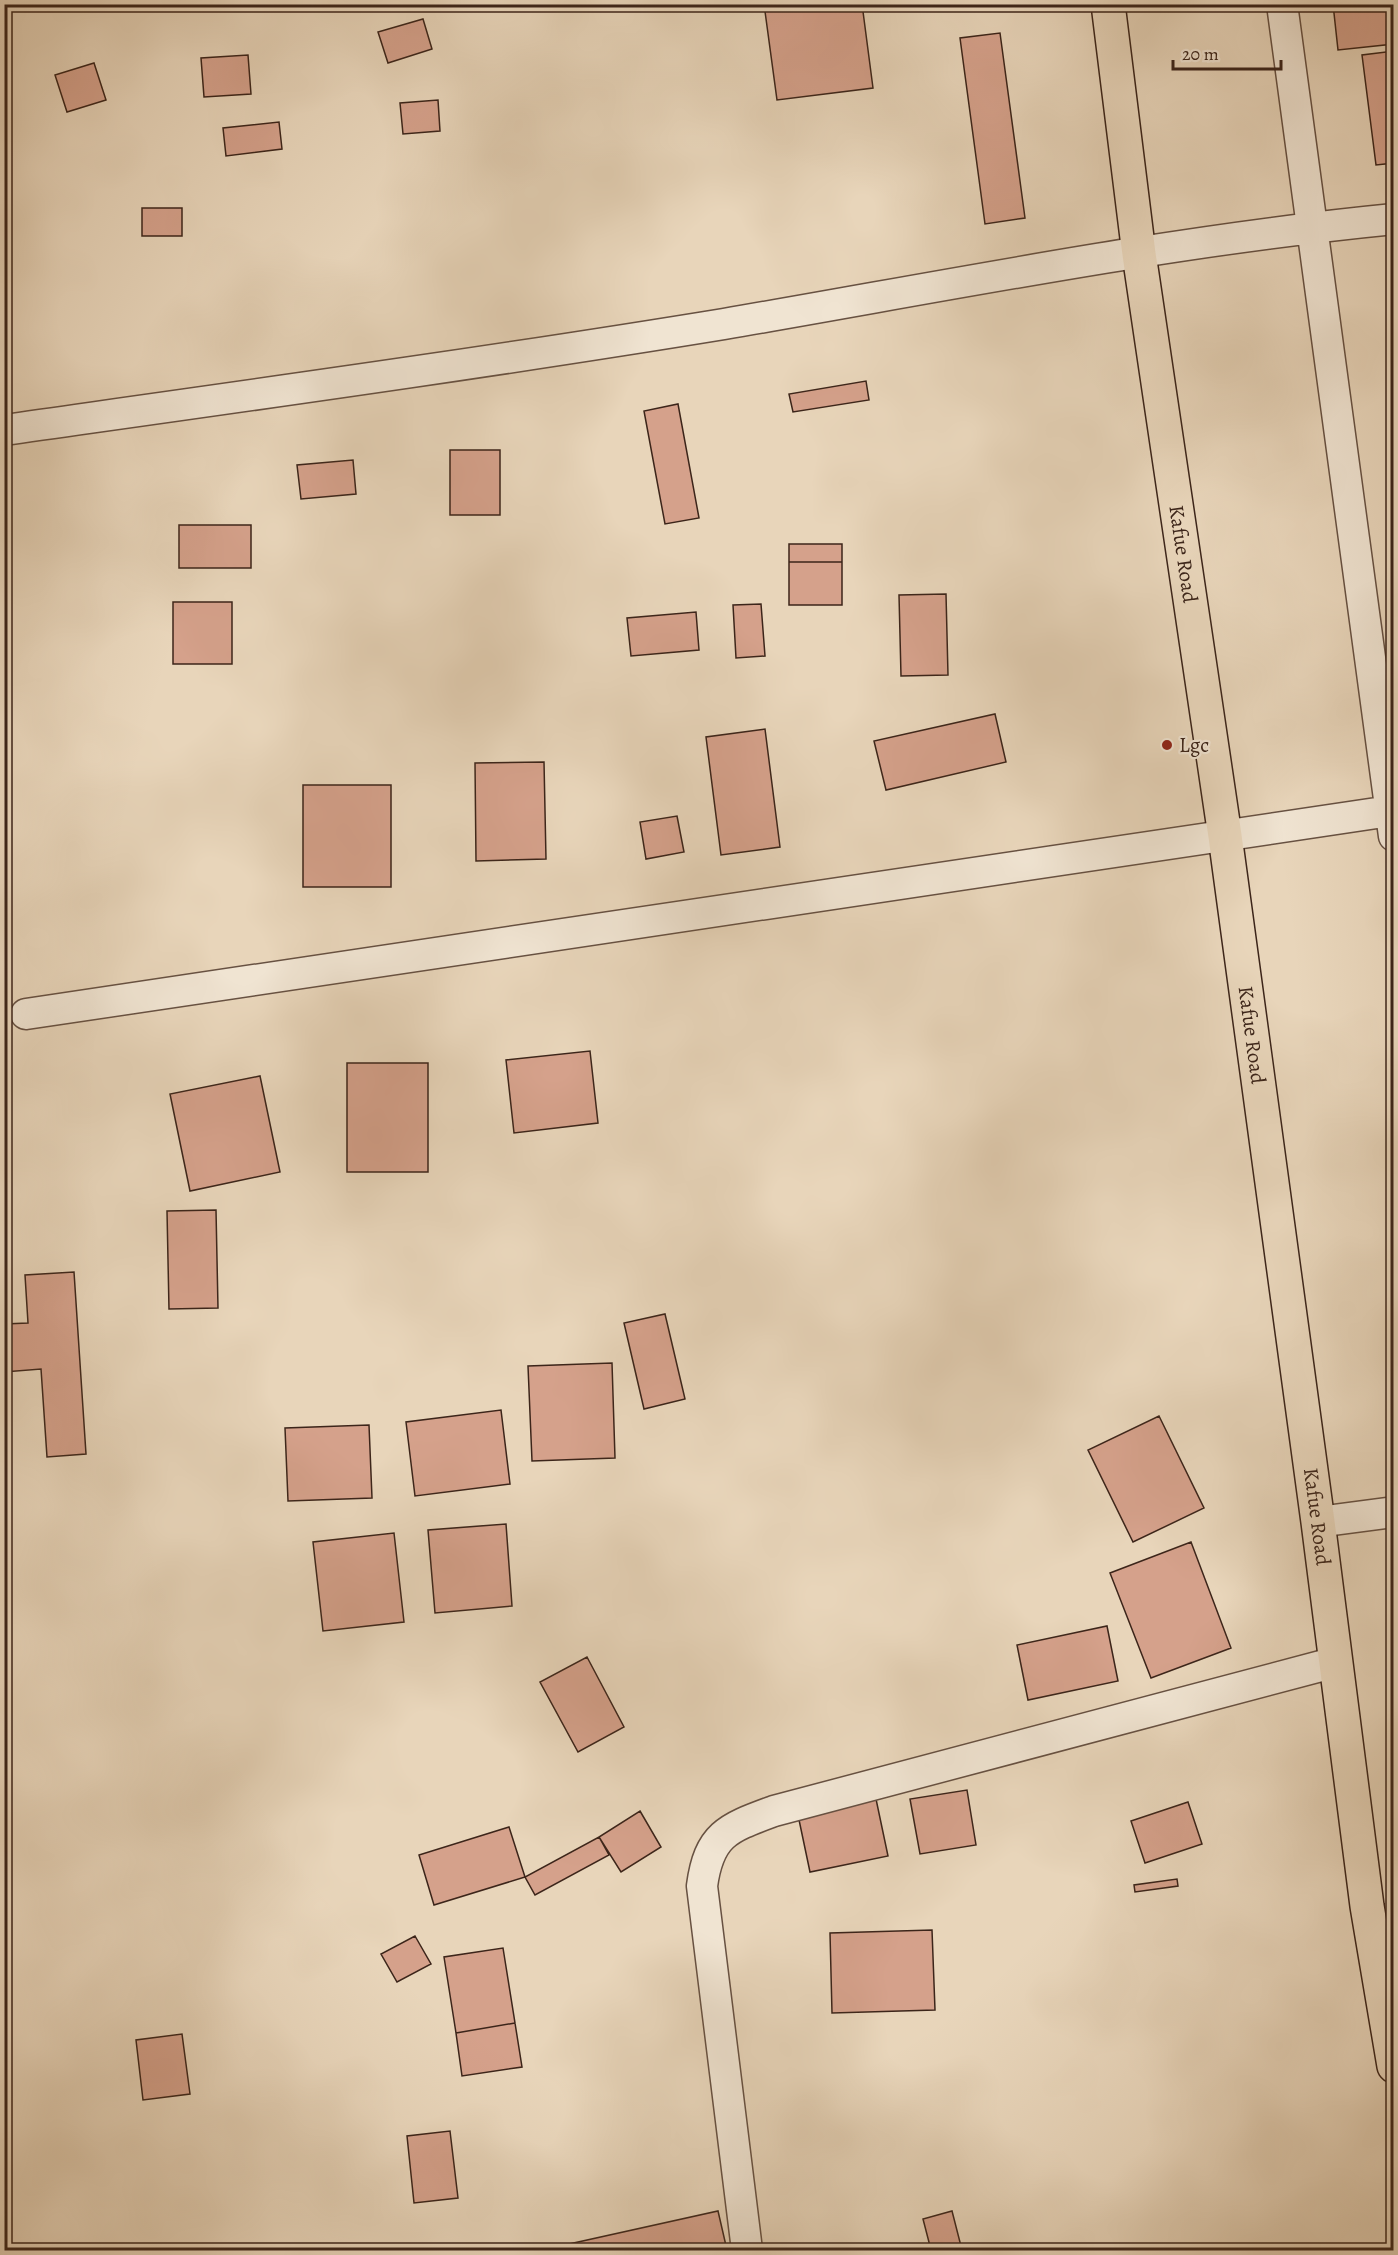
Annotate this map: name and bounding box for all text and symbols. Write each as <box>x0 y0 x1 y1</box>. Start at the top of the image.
scale bar <box>1173 33 1281 71</box>
text: 20 m <box>1182 42 1219 66</box>
street label: Kafue Road <box>1162 503 1204 605</box>
place label: Lgc <box>1179 731 1209 759</box>
marker: Lgc <box>1160 738 1174 752</box>
street label: Kafue Road <box>1231 984 1273 1086</box>
street label: Kafue Road <box>1297 1466 1338 1568</box>

